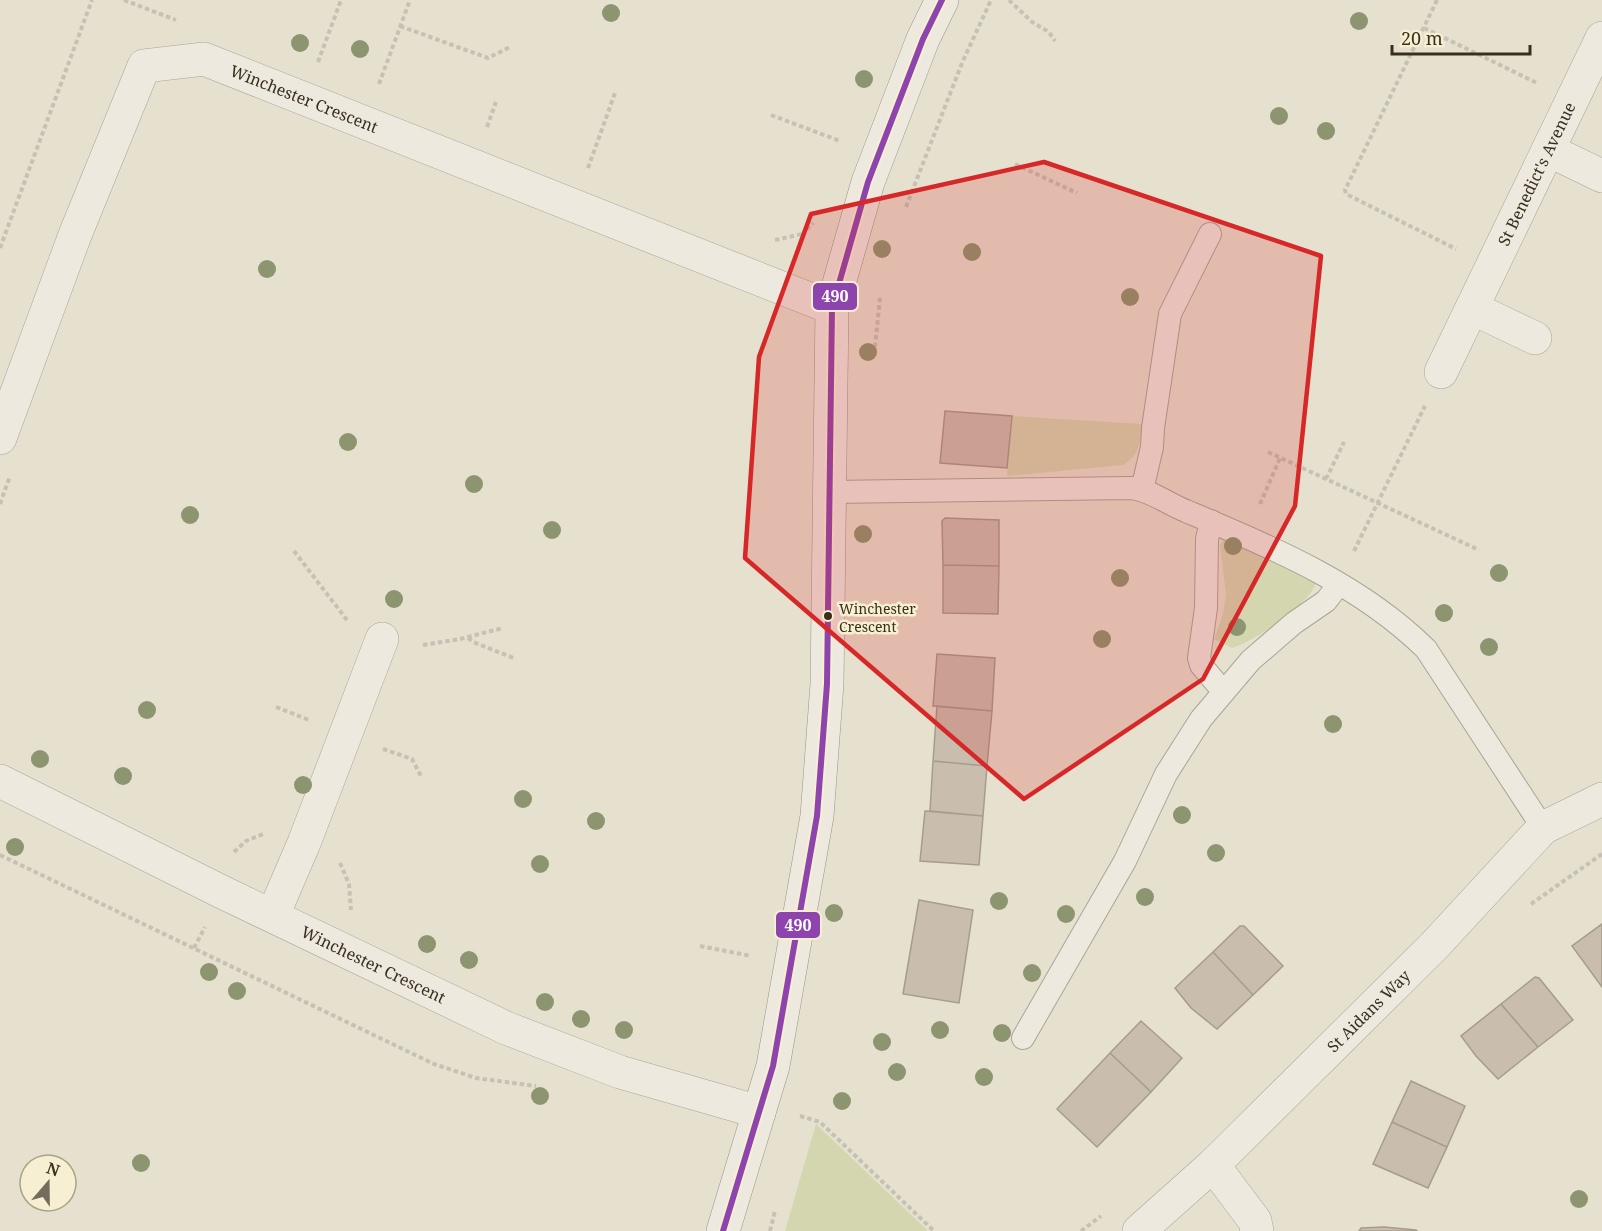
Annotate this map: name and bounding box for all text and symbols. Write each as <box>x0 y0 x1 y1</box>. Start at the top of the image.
scale bar <box>1392 18 1530 56</box>
text: 20 m <box>1401 26 1443 50</box>
street label: Winchester Crescent <box>227 59 382 138</box>
street label: St Benedict's Avenue <box>1493 98 1581 249</box>
line badge: 490 <box>812 282 858 311</box>
text: 490 <box>821 285 849 307</box>
place label: Winchester Crescent <box>839 599 916 636</box>
marker: Winchester Crescent <box>822 610 834 622</box>
line badge: 490 <box>775 911 821 939</box>
text: 490 <box>784 914 812 936</box>
street label: Winchester Crescent <box>298 921 449 1009</box>
street label: St Aidans Way <box>1322 964 1416 1057</box>
north arrow <box>18 1153 78 1213</box>
text: N <box>43 1156 63 1182</box>

